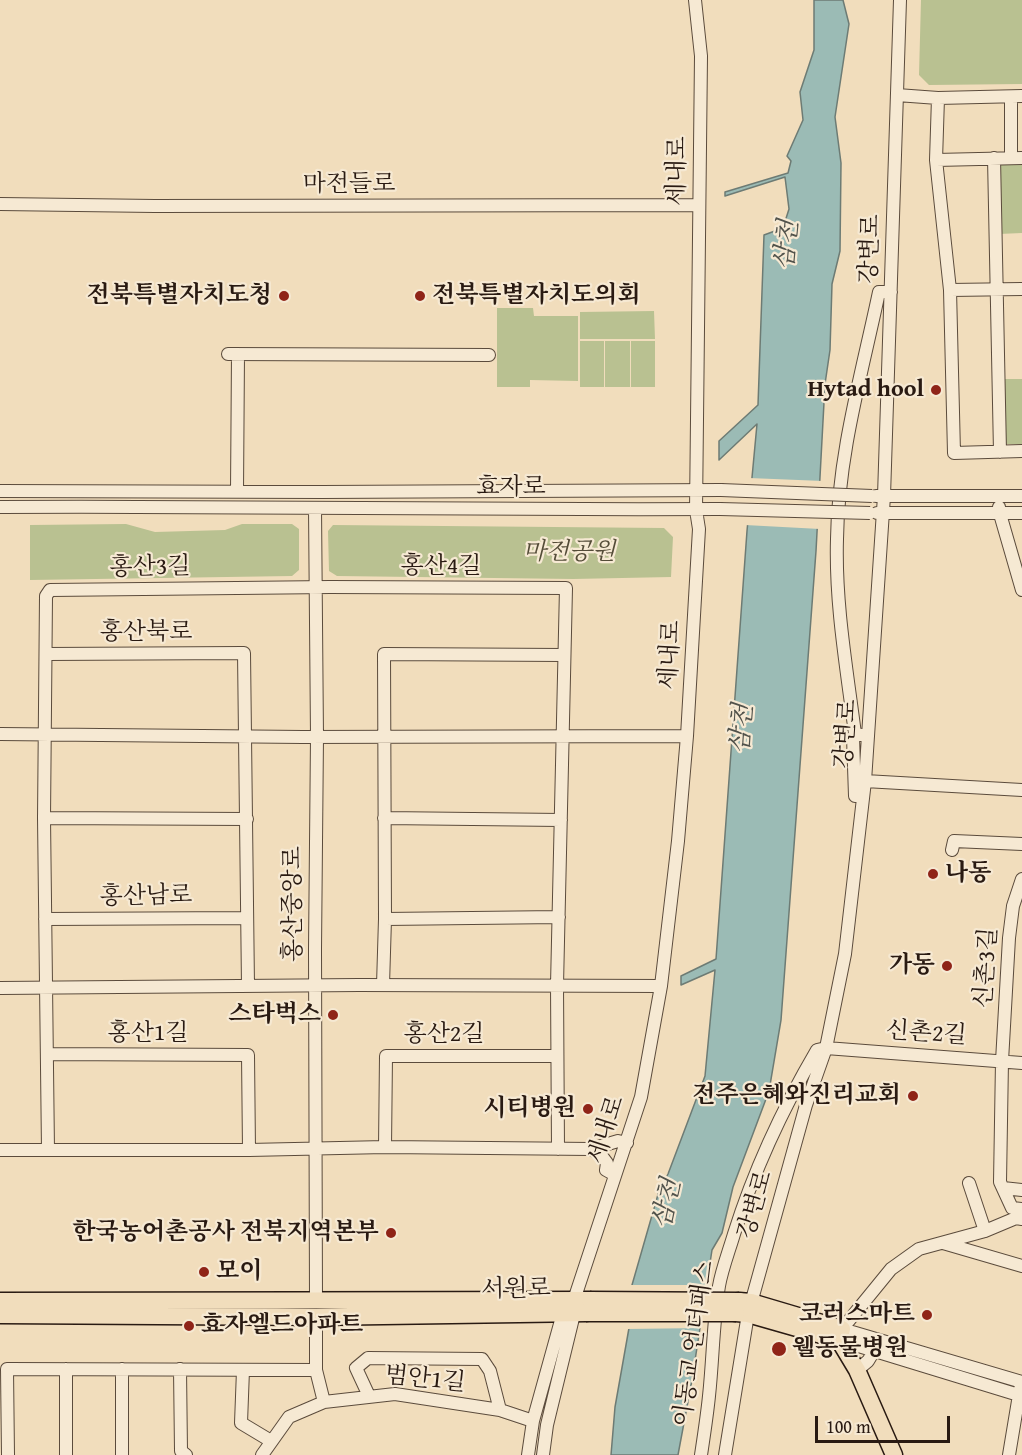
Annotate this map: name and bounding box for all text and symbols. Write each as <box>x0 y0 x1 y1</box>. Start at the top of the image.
street label: 세내로 <box>663 136 693 206</box>
street label: 마전들로 <box>303 171 395 199</box>
street label: 강변로 <box>855 214 887 284</box>
water label: 삼천 <box>770 218 806 272</box>
place label: 전북특별자치도청 <box>87 282 272 310</box>
place label: 전북특별자치도의회 <box>432 282 641 310</box>
marker: 전북특별자치도청 <box>277 289 291 303</box>
marker: 전북특별자치도의회 <box>413 289 427 303</box>
place label: Hytad hool <box>807 376 924 404</box>
marker: Hytad hool <box>929 383 943 397</box>
street label: 효자로 <box>476 474 546 502</box>
park label: 마전공원 <box>523 539 615 567</box>
street label: 홍산3길 <box>109 553 191 583</box>
street label: 홍산4길 <box>400 553 482 581</box>
street label: 홍산북로 <box>100 619 192 647</box>
street label: 세내로 <box>655 620 687 690</box>
street label: 강변로 <box>830 698 864 770</box>
water label: 삼천 <box>725 703 761 755</box>
street label: 홍산중앙로 <box>280 846 308 962</box>
place label: 나동 <box>945 860 991 888</box>
marker: 나동 <box>926 867 940 881</box>
street label: 홍산남로 <box>99 882 193 912</box>
street label: 신촌3길 <box>970 927 1004 1009</box>
place label: 가동 <box>889 952 935 980</box>
marker: 가동 <box>940 959 954 973</box>
place label: 스타벅스 <box>228 1001 321 1029</box>
marker: 스타벅스 <box>326 1008 340 1022</box>
street label: 신촌2길 <box>885 1017 967 1051</box>
street label: 홍산1길 <box>107 1020 189 1048</box>
street label: 홍산2길 <box>403 1021 485 1049</box>
place label: 전주은혜와진리교회 <box>692 1082 901 1110</box>
marker: 전주은혜와진리교회 <box>906 1089 920 1103</box>
street label: 세내로 <box>583 1092 631 1168</box>
place label: 시티병원 <box>483 1095 576 1123</box>
marker: 시티병원 <box>581 1102 595 1116</box>
street label: 강변로 <box>733 1168 779 1242</box>
water label: 삼천 <box>647 1176 689 1232</box>
place label: 한국농어촌공사 전북지역본부 <box>72 1219 379 1247</box>
marker: 한국농어촌공사 전북지역본부 <box>384 1226 398 1240</box>
place label: 모이 <box>216 1258 262 1286</box>
street label: 이동교 언더패스 <box>669 1259 721 1429</box>
marker: 모이 <box>197 1265 211 1279</box>
street label: 서원로 <box>481 1275 551 1305</box>
place label: 코러스마트 <box>799 1301 915 1329</box>
marker: 코러스마트 <box>920 1308 934 1322</box>
place label: 효자엘드아파트 <box>201 1312 363 1340</box>
marker: 효자엘드아파트 <box>182 1319 196 1333</box>
place label: 웰동물병원 <box>792 1335 908 1363</box>
marker: 웰동물병원 <box>770 1340 788 1358</box>
street label: 범안1길 <box>383 1361 467 1399</box>
scale bar <box>818 1404 953 1442</box>
text: 100 m <box>826 1413 871 1440</box>

